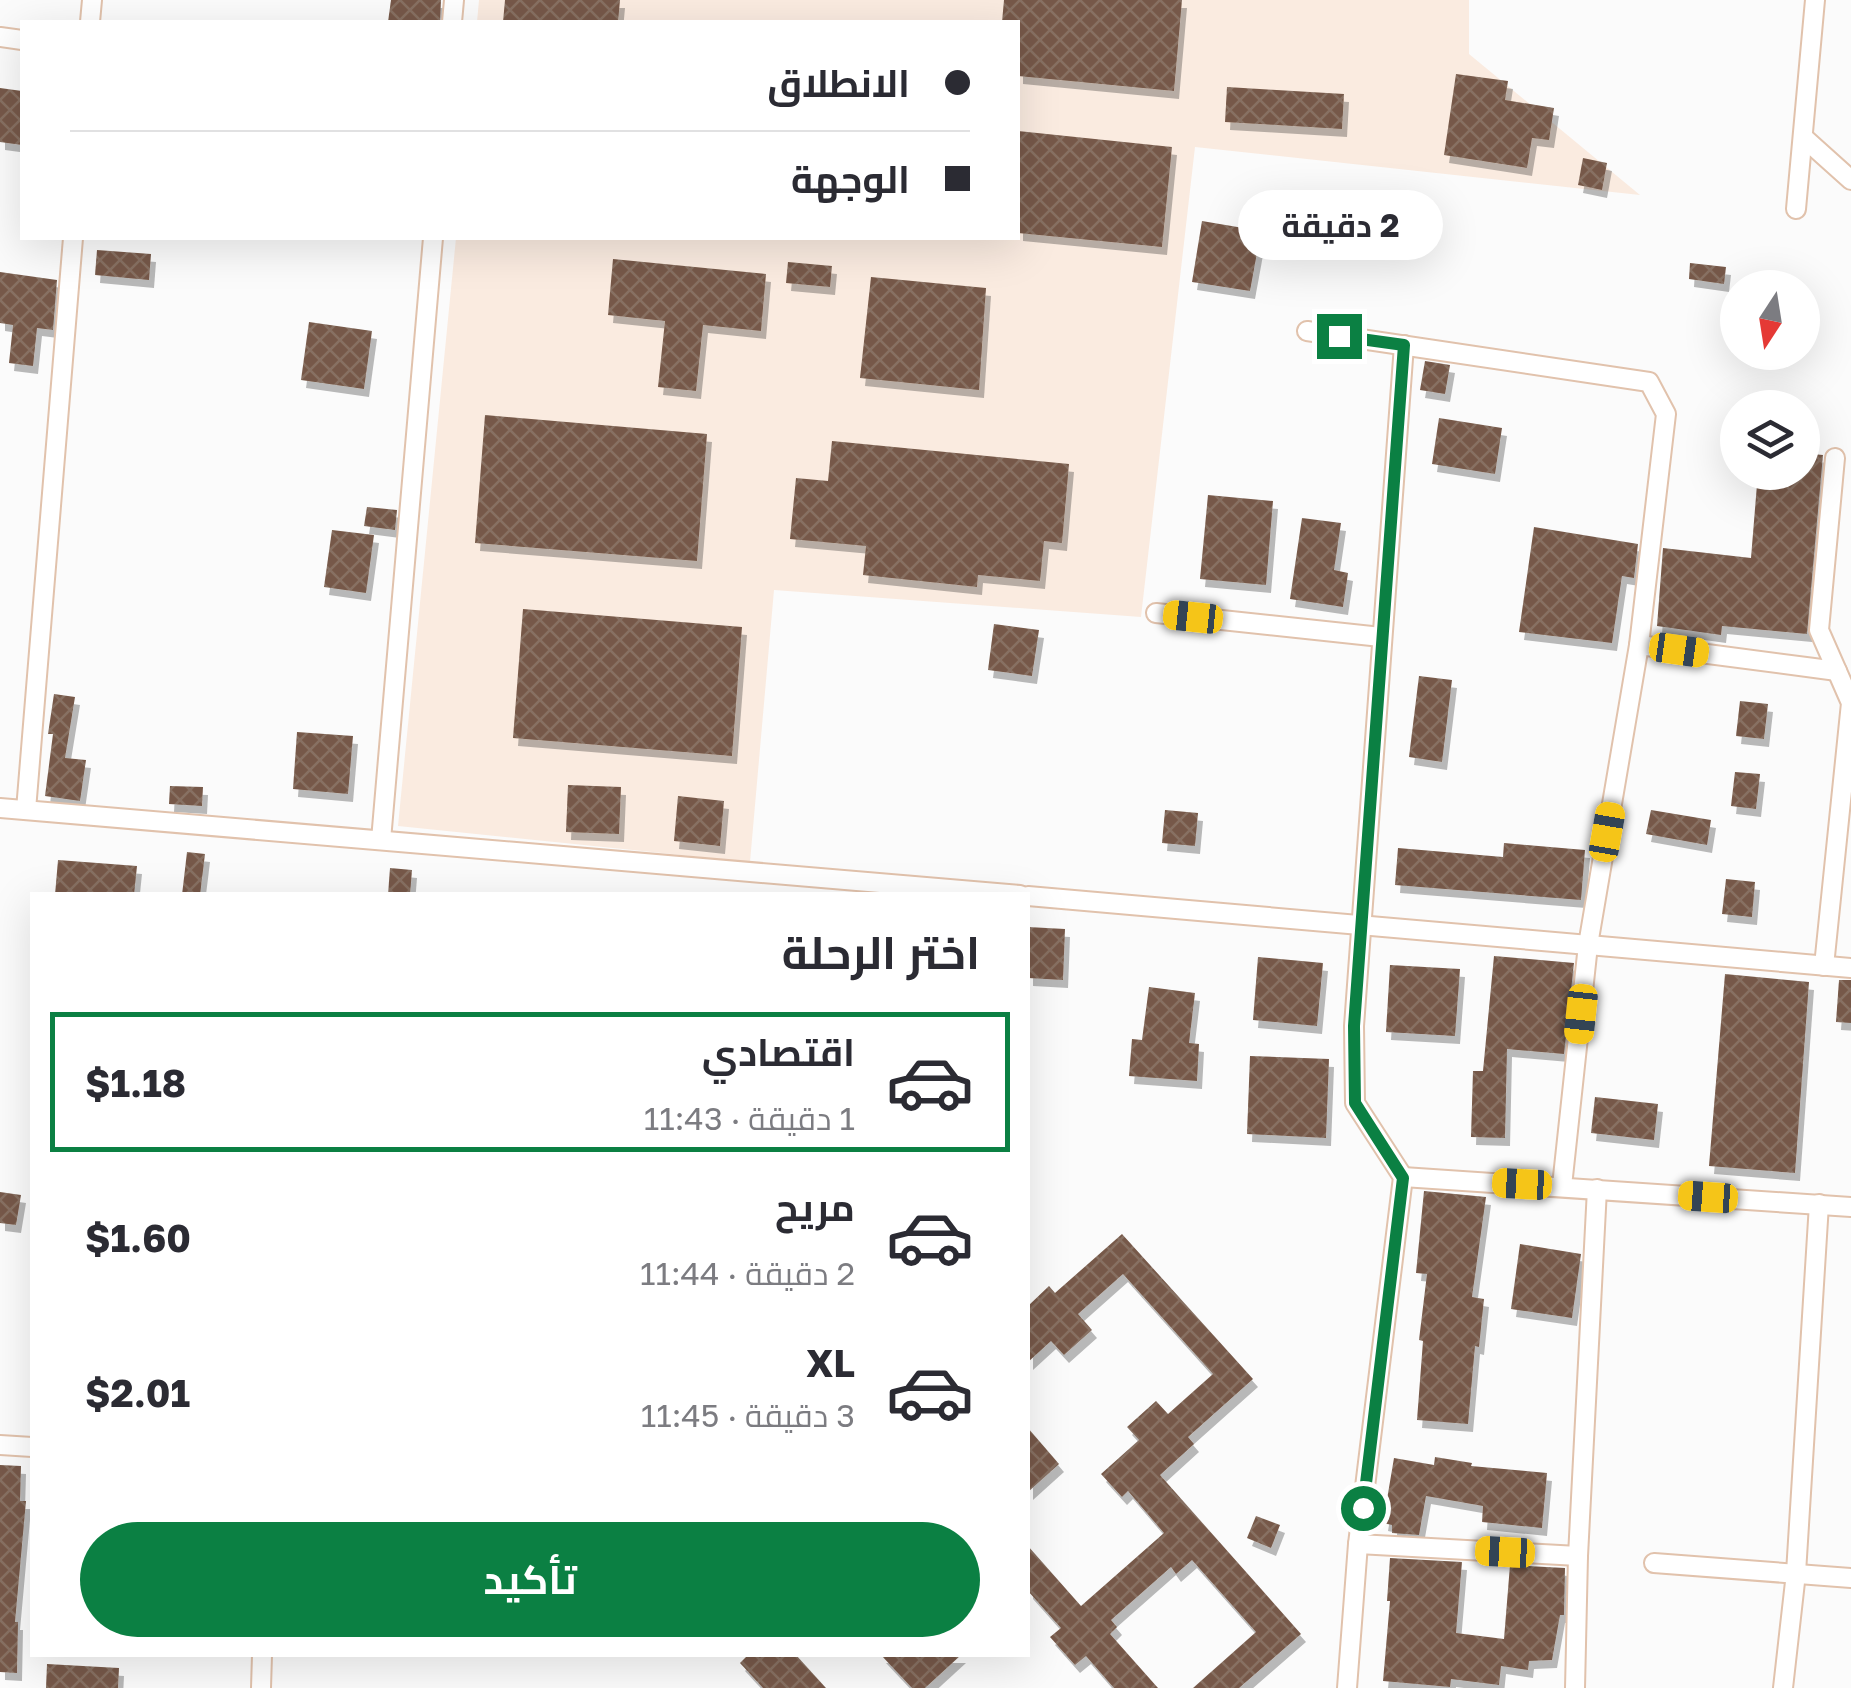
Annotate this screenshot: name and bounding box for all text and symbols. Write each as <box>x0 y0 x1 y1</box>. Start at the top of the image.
text: الانطلاق <box>767 60 910 105</box>
text: الوجهة <box>791 156 910 201</box>
callout: 2 دقيقة <box>1236 191 1442 261</box>
text: 2 دقيقة <box>1282 206 1400 244</box>
north arrow <box>1720 270 1820 370</box>
map controls <box>1720 270 1820 490</box>
route end <box>1317 314 1362 359</box>
button: layers <box>1720 390 1820 490</box>
car <box>1162 599 1224 635</box>
car <box>1647 631 1711 669</box>
car <box>1587 800 1627 864</box>
text: اختر الرحلة <box>782 925 980 979</box>
car <box>1563 983 1599 1045</box>
text: اقتصادي <box>702 1029 855 1074</box>
icon: car <box>885 1037 975 1127</box>
text: $1.18 <box>85 1060 186 1105</box>
text: 1 دقيقة · 11:43 <box>644 1099 855 1137</box>
car <box>1491 1167 1553 1201</box>
car <box>1677 1180 1739 1214</box>
text: مريح <box>775 1184 855 1229</box>
icon: car <box>885 1192 975 1282</box>
text: $1.60 <box>85 1215 191 1260</box>
text: 2 دقيقة · 11:44 <box>640 1254 855 1292</box>
text: XL <box>806 1340 855 1385</box>
icon: car <box>885 1347 975 1437</box>
text: $2.01 <box>85 1370 190 1415</box>
text: 3 دقيقة · 11:45 <box>641 1396 855 1434</box>
route start <box>1341 1486 1386 1531</box>
button: تأكيد <box>80 1522 980 1637</box>
car <box>1474 1535 1536 1569</box>

